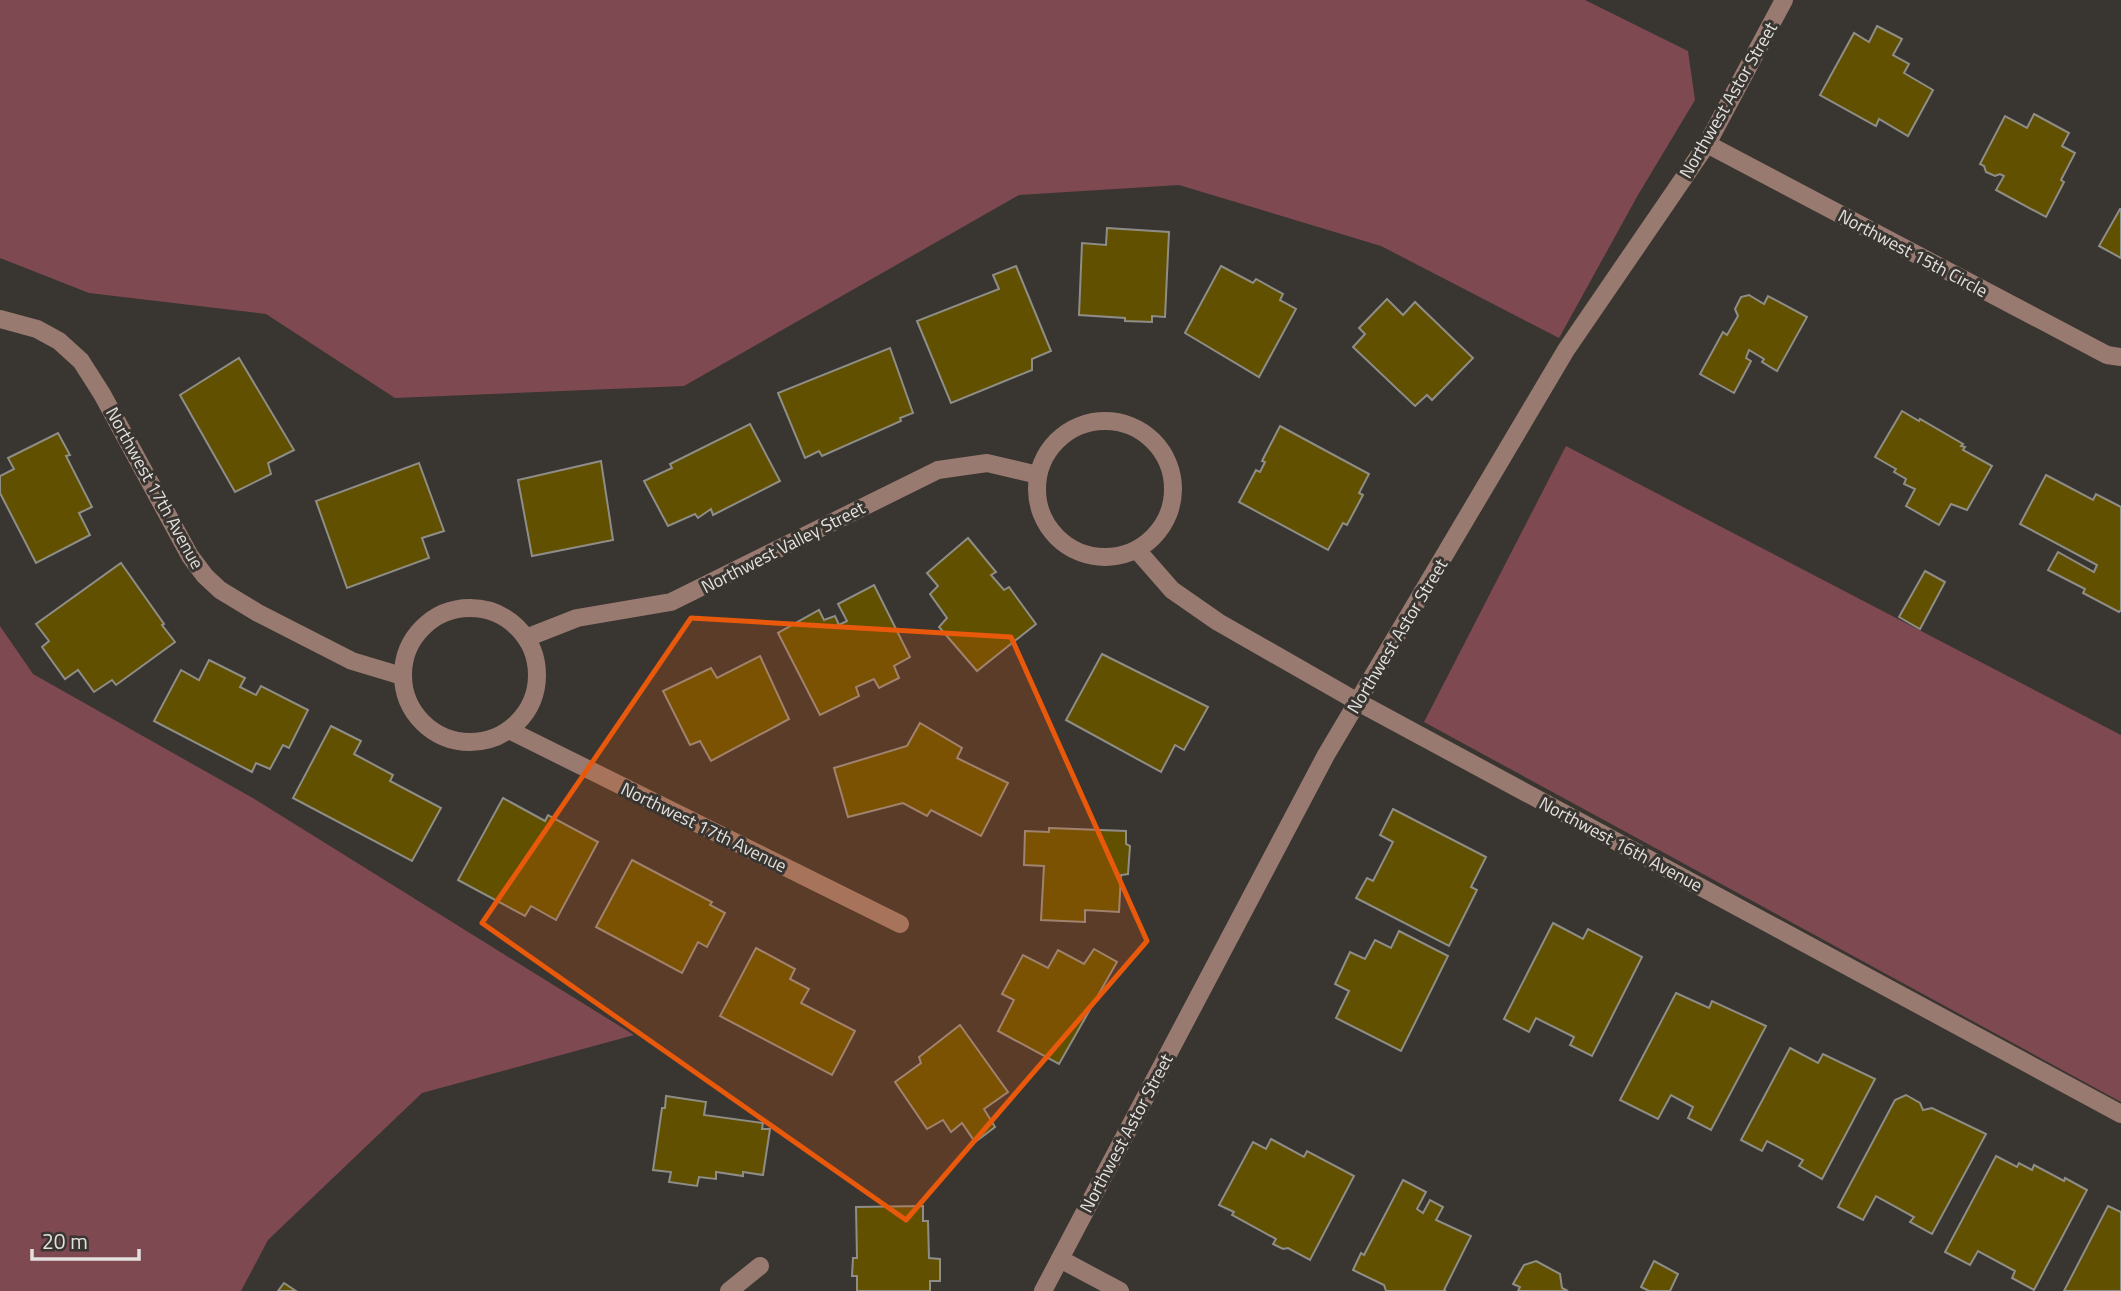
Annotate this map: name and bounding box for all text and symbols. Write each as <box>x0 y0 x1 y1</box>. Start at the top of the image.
street label: Northwest Astor Street <box>1672 16 1784 183</box>
street label: Northwest 15th Circle <box>1833 202 1993 304</box>
street label: Northwest 17th Avenue <box>99 402 211 574</box>
street label: Northwest Valley Street <box>697 494 870 600</box>
street label: Northwest Astor Street <box>1340 553 1454 719</box>
street label: Northwest 17th Avenue <box>617 775 791 879</box>
street label: Northwest 16th Avenue <box>1535 789 1707 899</box>
street label: Northwest Astor Street <box>1073 1048 1180 1217</box>
scale bar <box>32 1218 138 1262</box>
text: 20 m <box>42 1225 88 1257</box>

